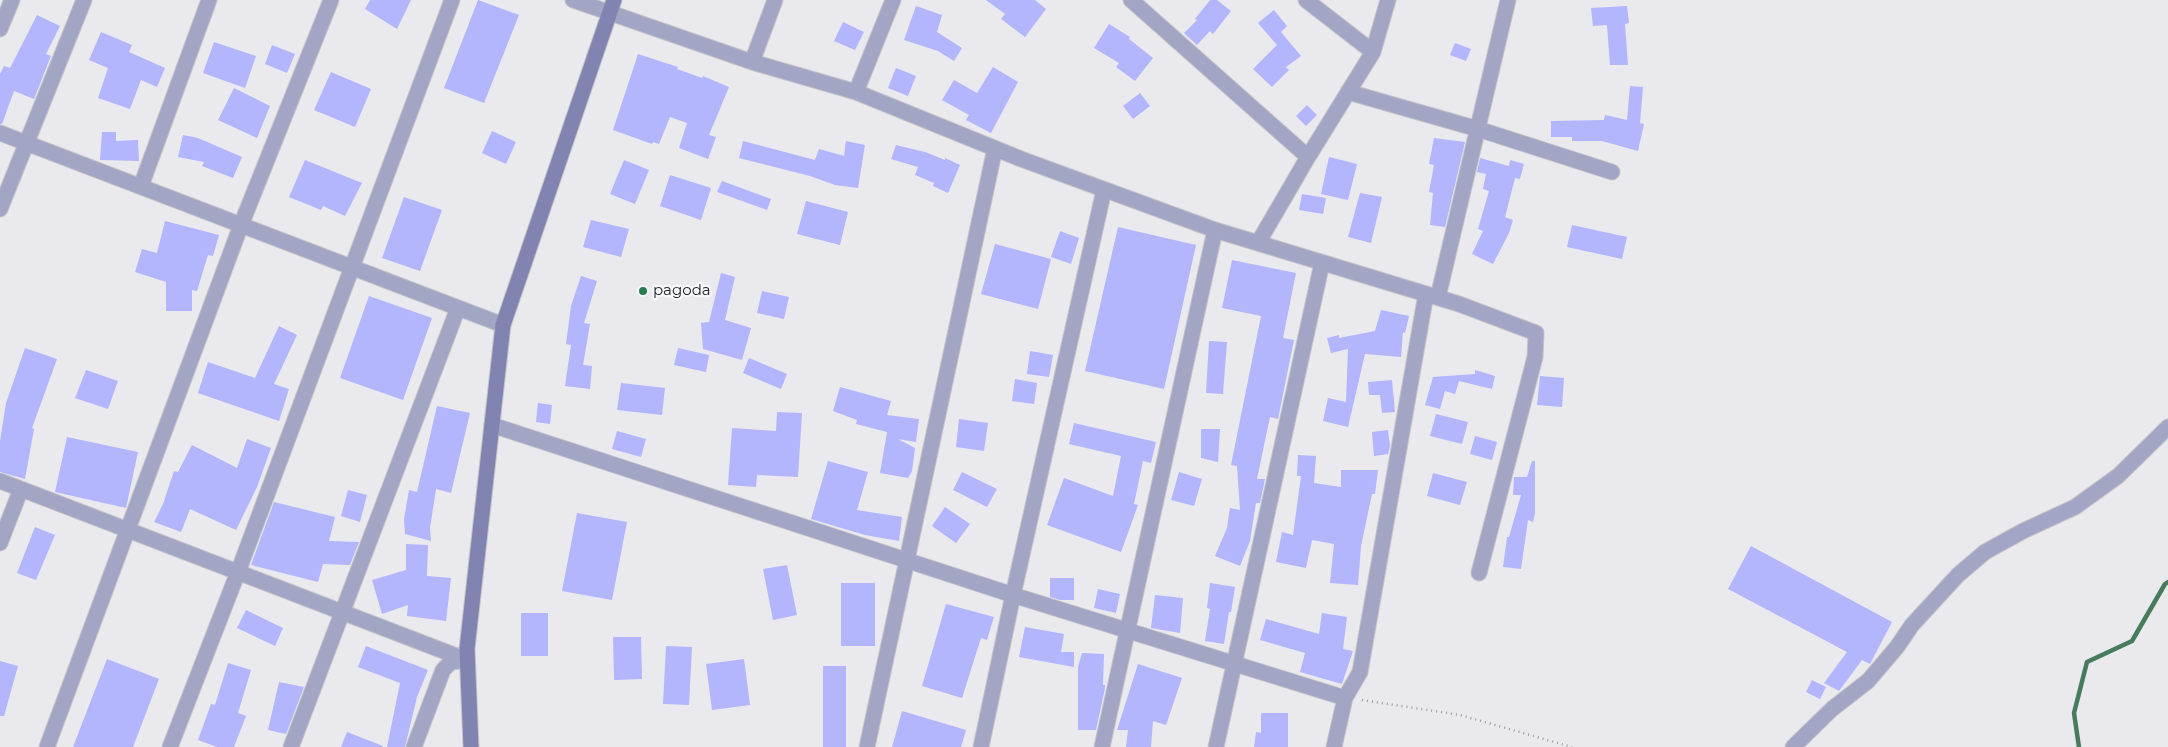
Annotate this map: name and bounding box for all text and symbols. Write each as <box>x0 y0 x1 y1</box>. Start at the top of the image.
place label: pagoda <box>653 282 711 300</box>
marker: pagoda <box>637 285 649 297</box>

